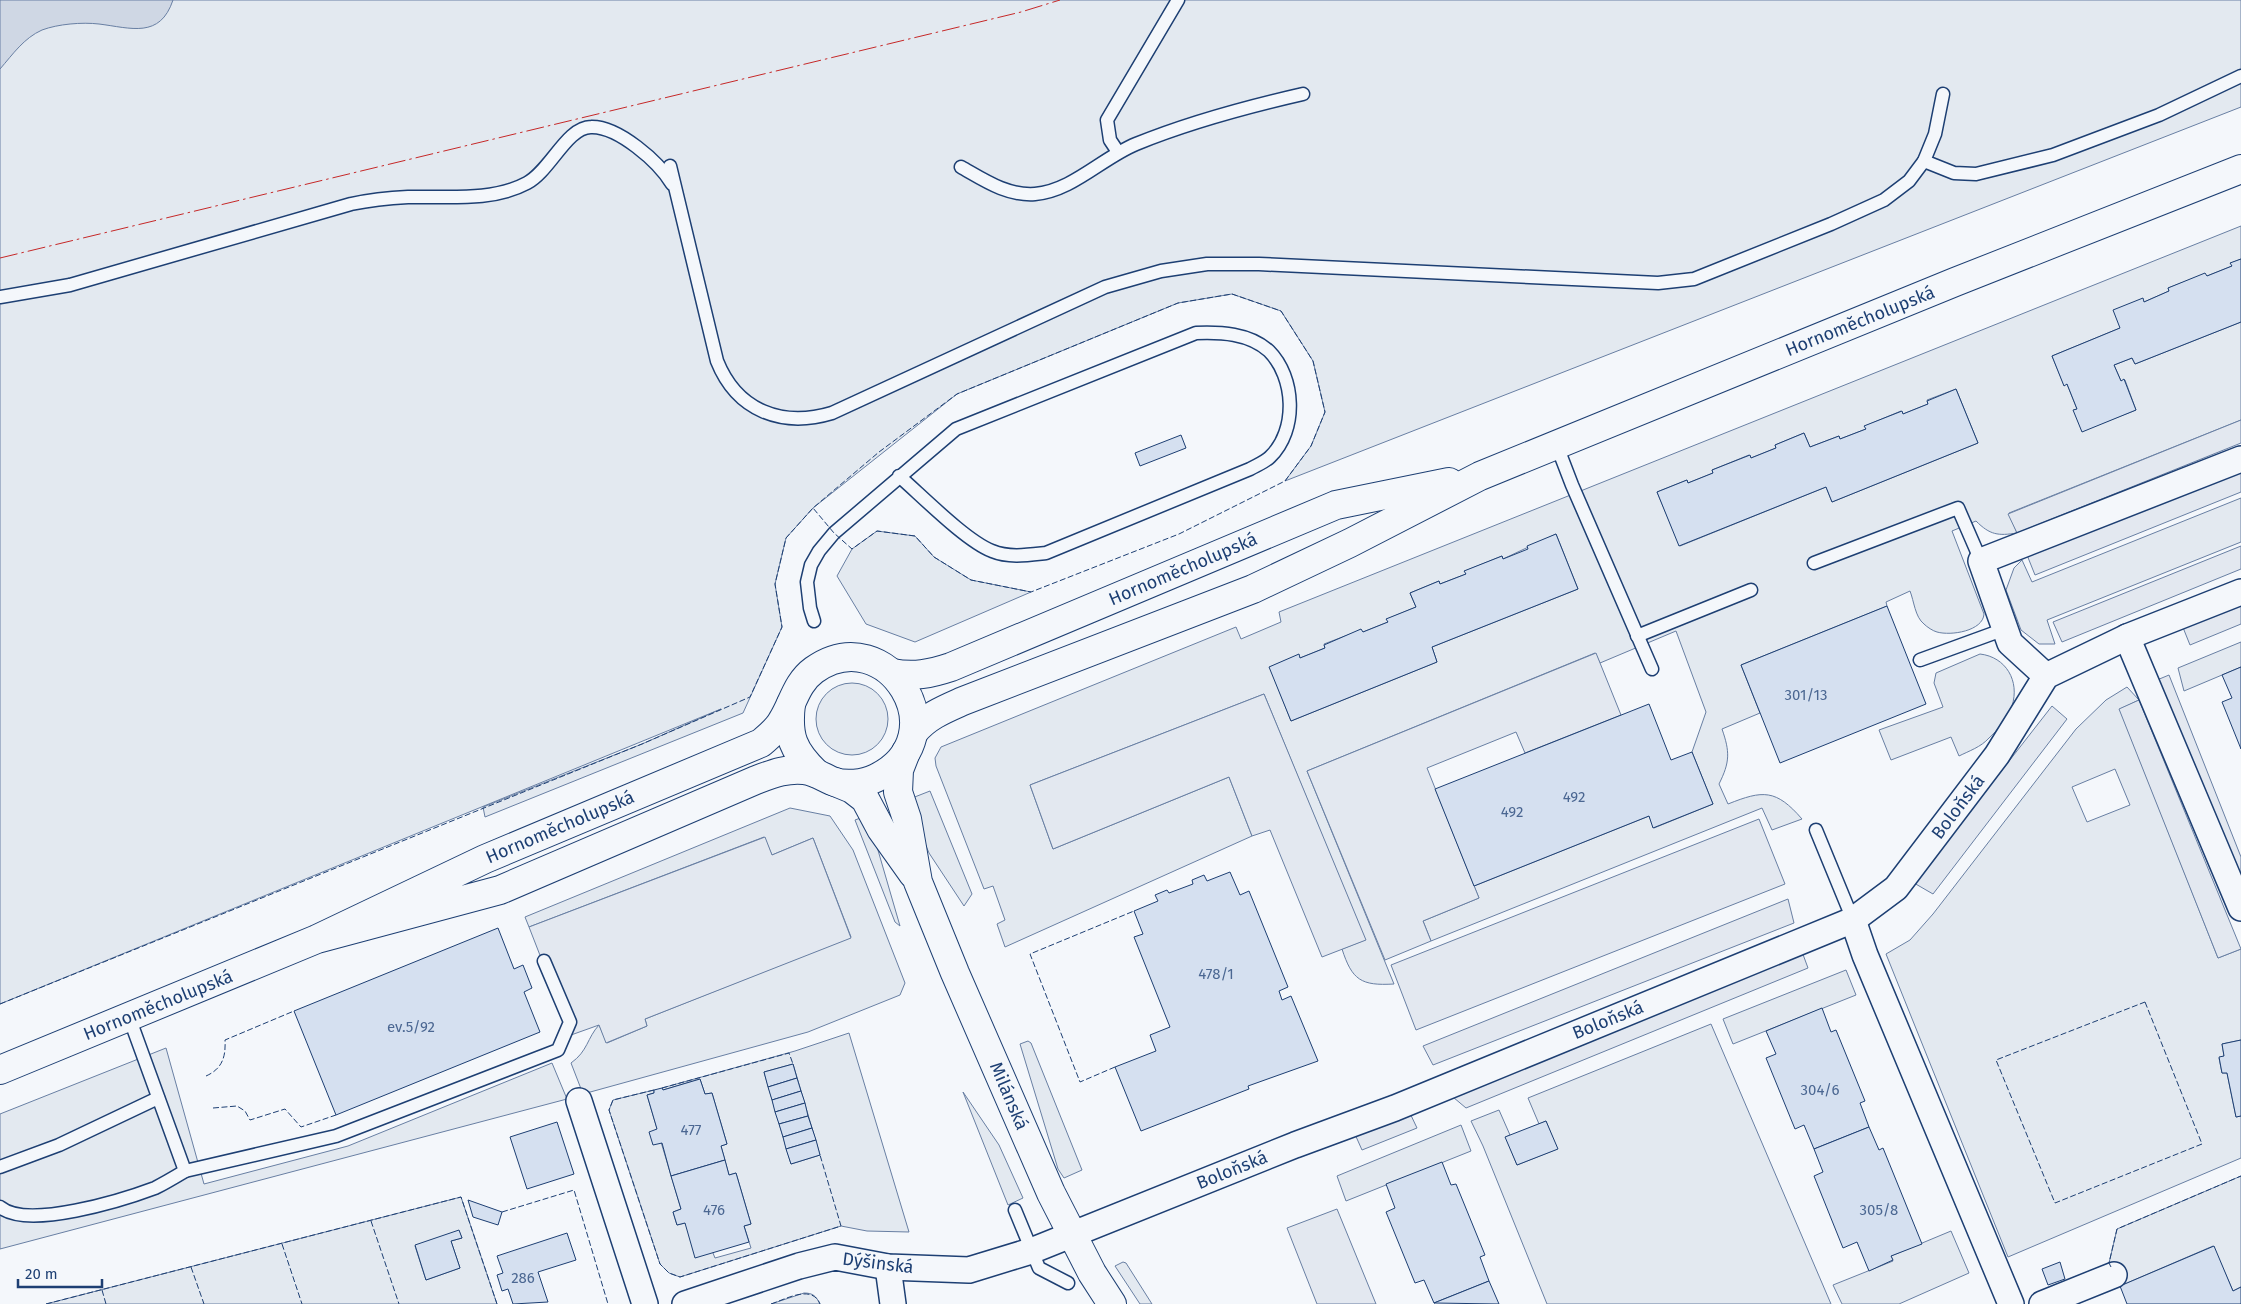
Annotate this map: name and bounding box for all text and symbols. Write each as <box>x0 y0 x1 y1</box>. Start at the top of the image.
street label: Hornoměcholupská <box>1782 281 1938 361</box>
street label: Hornoměcholupská <box>1105 528 1261 610</box>
house number: 301/13 <box>1785 686 1827 704</box>
street label: Boloňská <box>1927 770 1989 844</box>
street label: Hornoměcholupská <box>482 786 638 868</box>
house number: 492 <box>1563 788 1585 806</box>
house number: 492 <box>1501 803 1523 821</box>
street label: Hornoměcholupská <box>80 965 236 1045</box>
house number: 478/1 <box>1198 965 1234 983</box>
street label: Boloňská <box>1569 996 1647 1044</box>
house number: ev.5/92 <box>387 1018 435 1036</box>
street label: Milánská <box>985 1059 1033 1133</box>
house number: 304/6 <box>1801 1081 1839 1099</box>
house number: 477 <box>681 1121 702 1139</box>
street label: Boloňská <box>1193 1146 1271 1194</box>
house number: 476 <box>703 1201 725 1219</box>
house number: 305/8 <box>1860 1201 1898 1219</box>
street label: Dýšinská <box>841 1248 915 1278</box>
scale bar <box>18 1256 101 1288</box>
text: 20 m <box>25 1265 58 1283</box>
house number: 286 <box>511 1269 535 1287</box>

